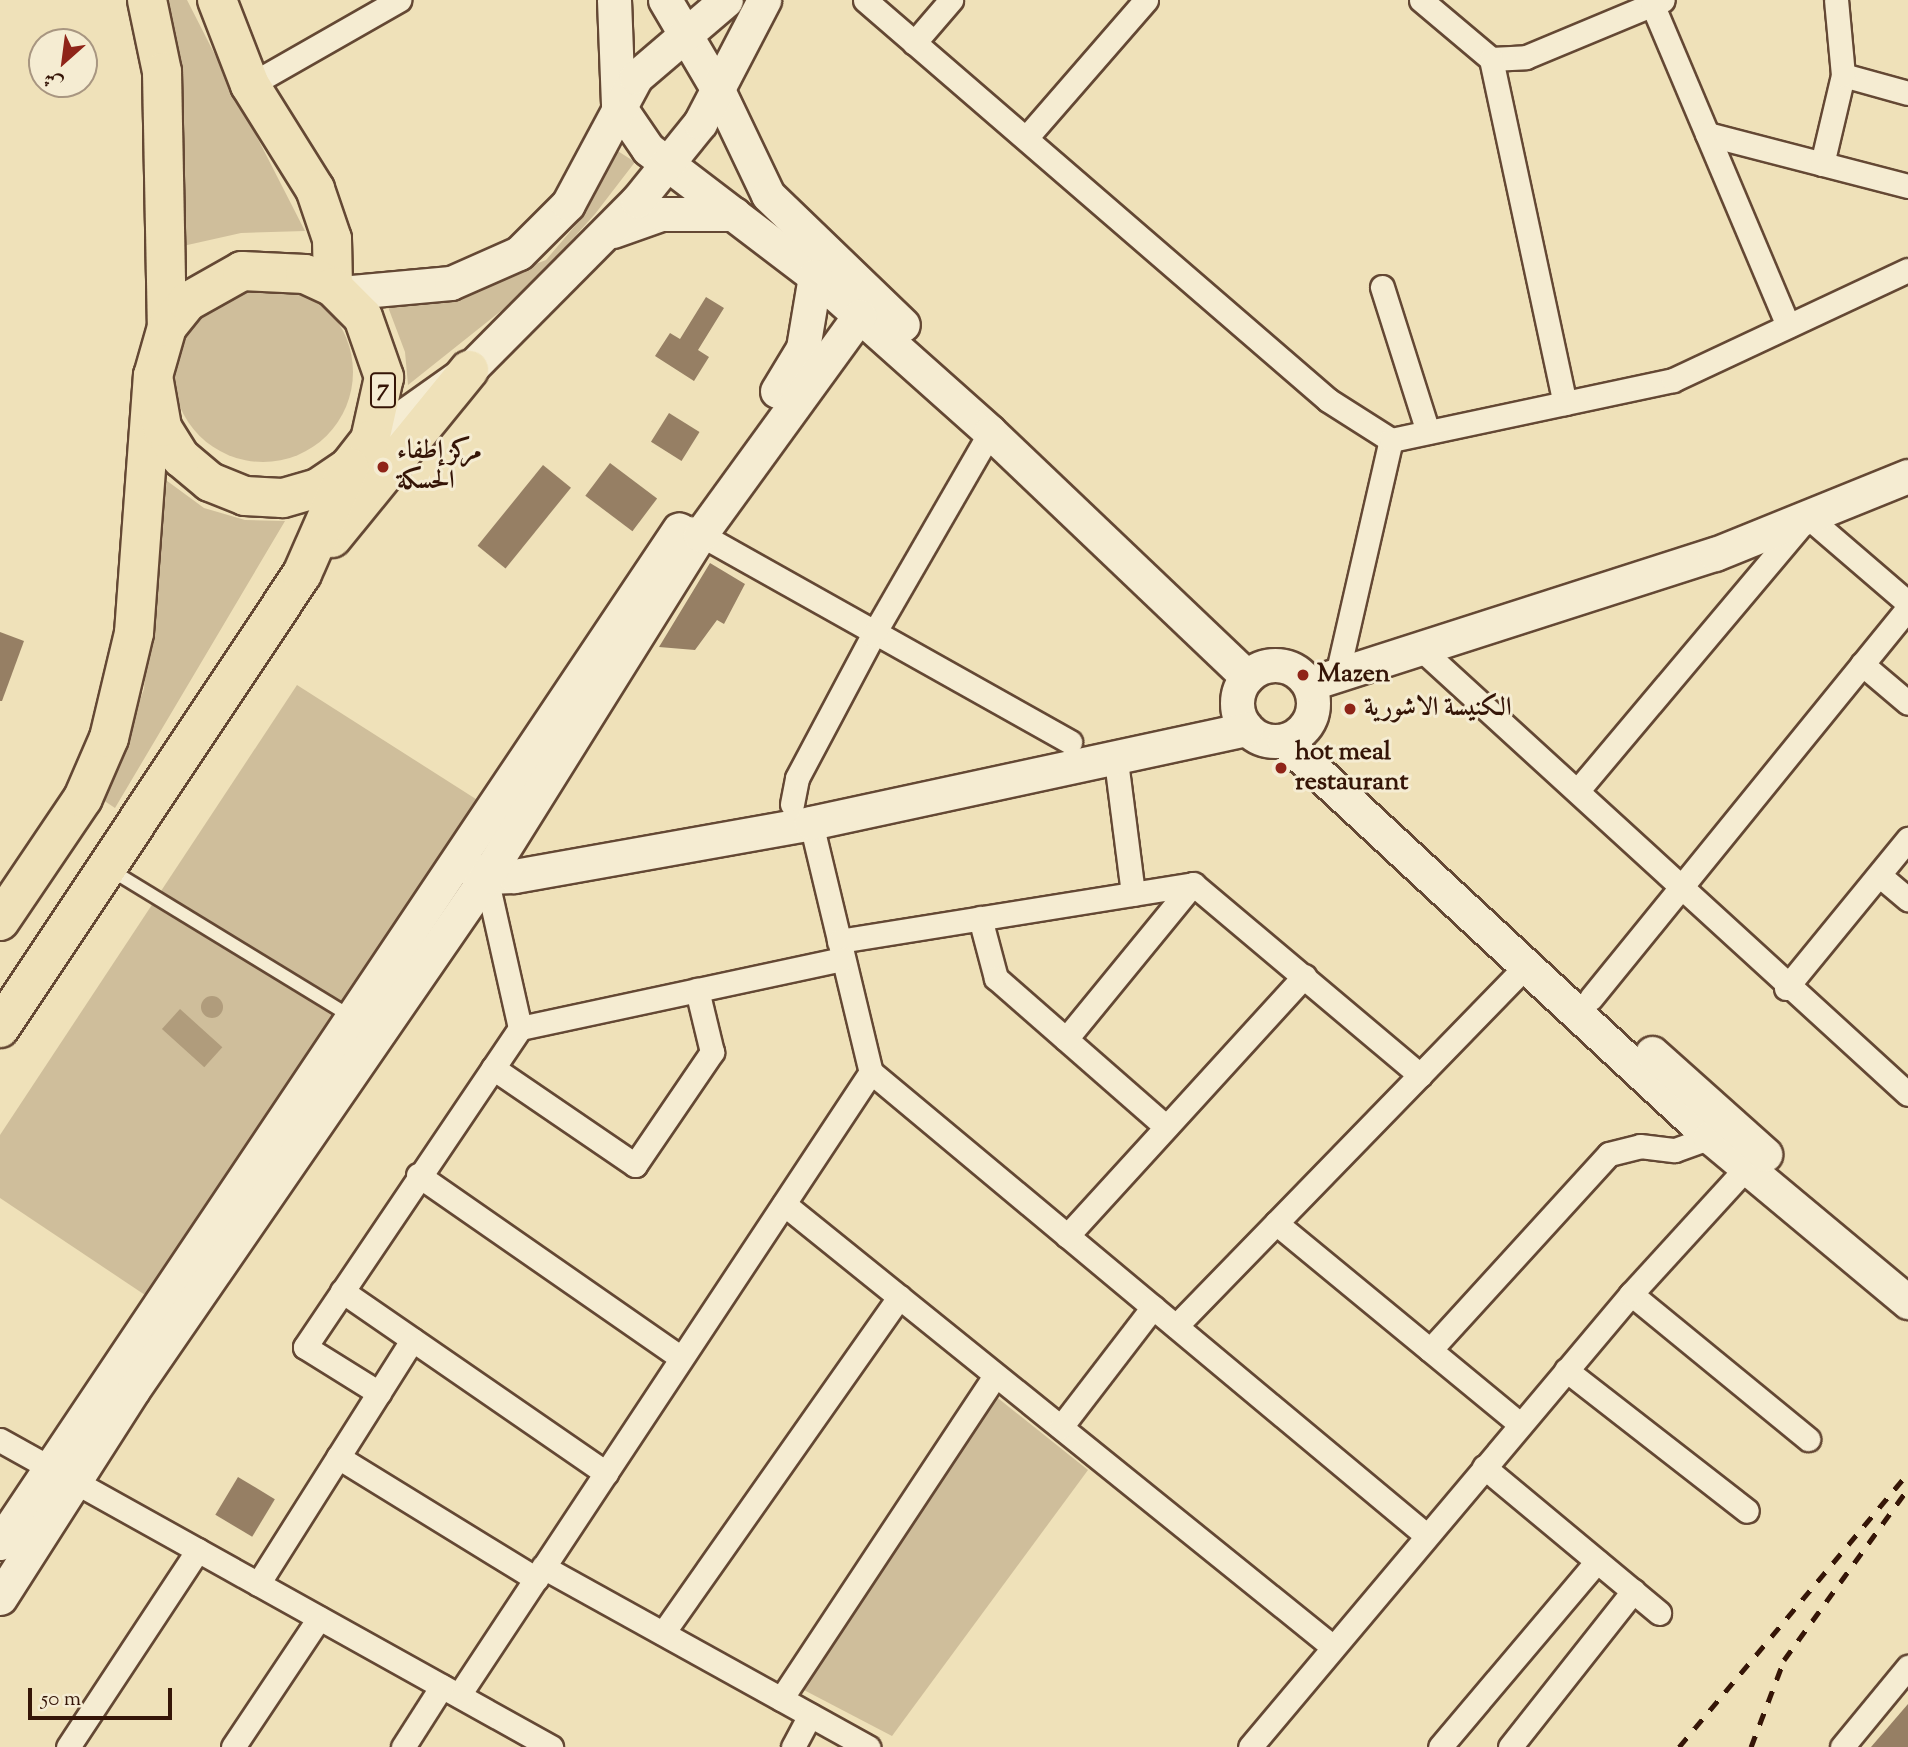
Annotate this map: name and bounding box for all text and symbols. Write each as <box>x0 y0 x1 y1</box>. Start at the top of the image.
north arrow <box>28 28 98 98</box>
text: ش <box>39 64 69 97</box>
road number: 7 <box>369 370 397 410</box>
place label: مركز إطفاء الحسكة <box>397 436 482 498</box>
marker: مركز إطفاء الحسكة <box>375 459 391 475</box>
place label: Mazen <box>1317 659 1390 691</box>
marker: Mazen <box>1295 667 1311 683</box>
place label: الكنيسة الاشورية <box>1364 693 1512 725</box>
marker: الكنيسة الاشورية <box>1342 701 1358 717</box>
place label: hot meal restaurant <box>1295 737 1408 798</box>
marker: hot meal restaurant <box>1273 760 1289 776</box>
scale bar <box>32 1674 175 1718</box>
text: 50 m <box>41 1685 81 1715</box>

